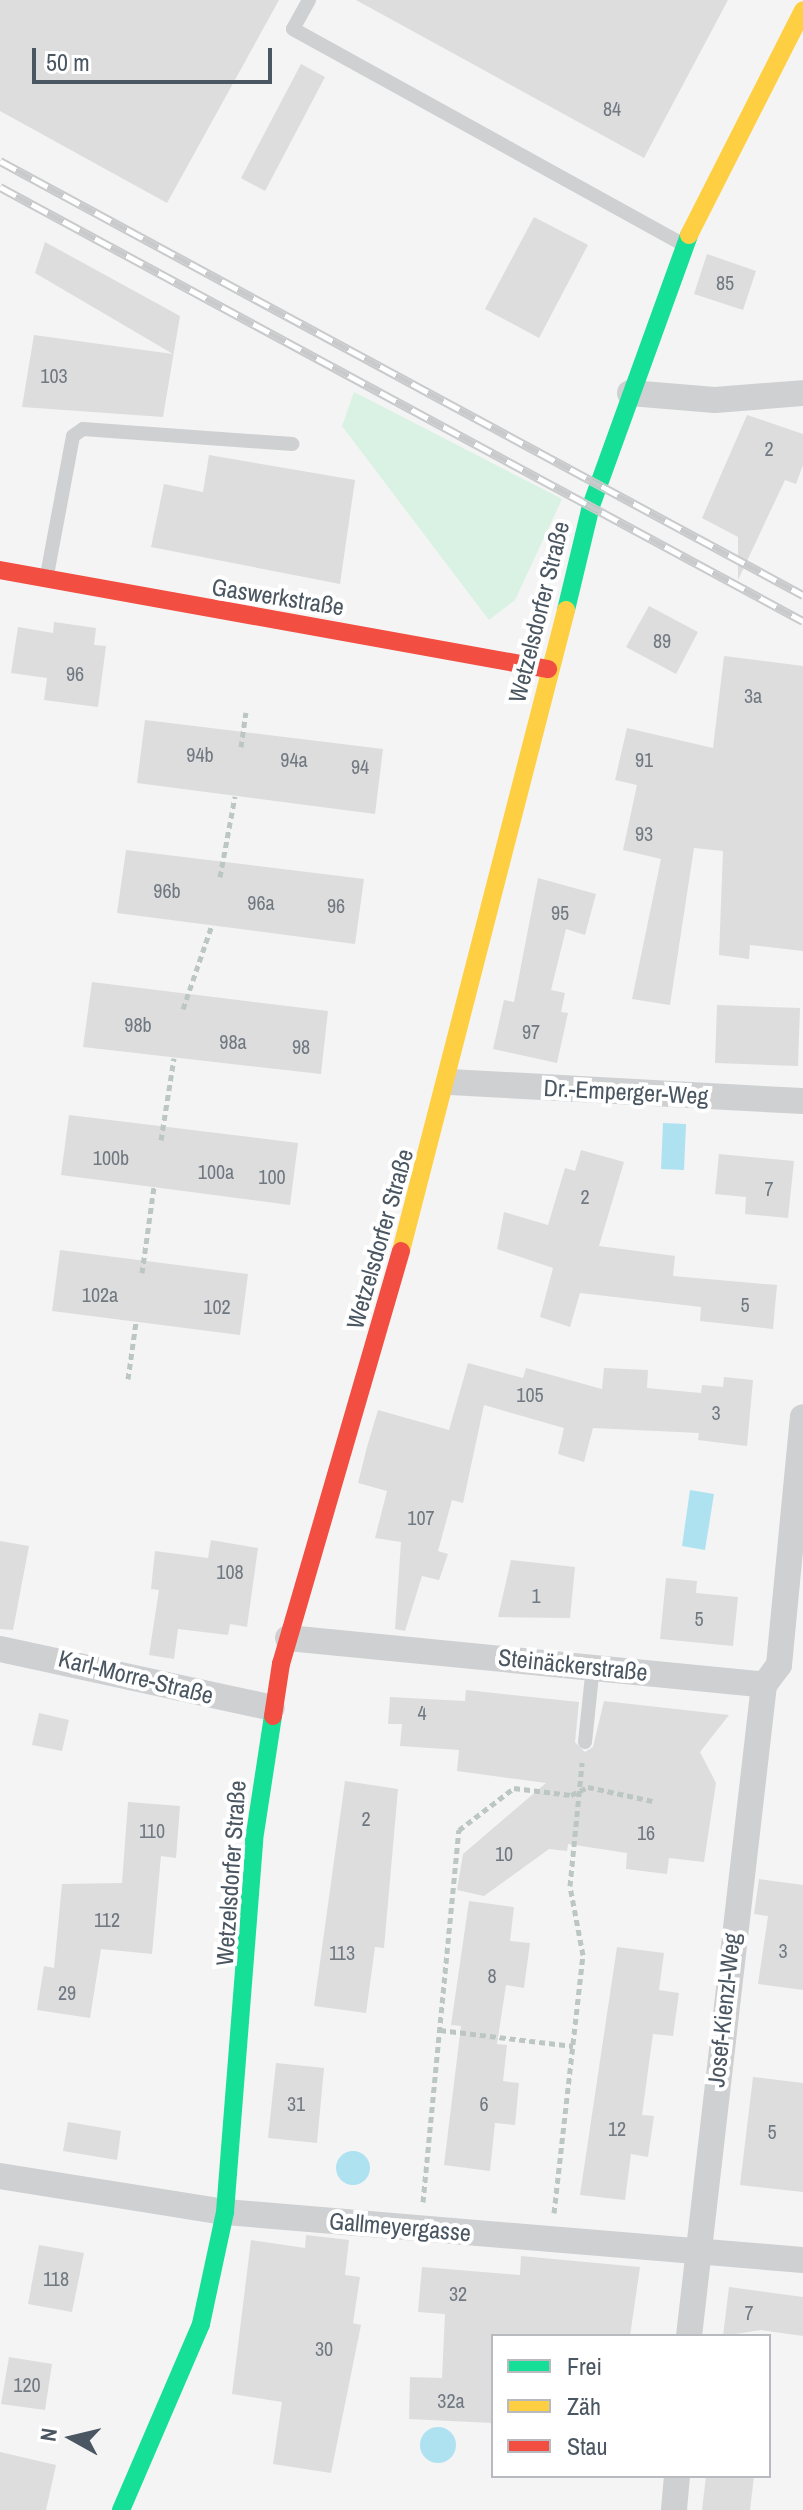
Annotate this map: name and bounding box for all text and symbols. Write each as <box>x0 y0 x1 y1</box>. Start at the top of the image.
scale bar <box>36 32 276 82</box>
text: 50 m <box>46 46 90 78</box>
house number: 84 <box>603 96 621 120</box>
house number: 85 <box>716 270 734 294</box>
house number: 103 <box>40 363 68 387</box>
house number: 2 <box>764 436 774 460</box>
street label: Wetzelsdorfer Straße <box>503 518 575 706</box>
street label: Gaswerkstraße <box>210 572 346 622</box>
house number: 89 <box>653 628 671 652</box>
house number: 96 <box>66 661 84 685</box>
house number: 3a <box>744 683 762 707</box>
house number: 94b <box>186 742 214 766</box>
house number: 94a <box>280 747 308 771</box>
house number: 91 <box>635 747 653 771</box>
house number: 94 <box>351 754 369 778</box>
house number: 93 <box>635 821 653 845</box>
house number: 96b <box>153 878 181 902</box>
house number: 96a <box>247 890 275 914</box>
house number: 96 <box>327 893 345 917</box>
house number: 95 <box>551 900 569 924</box>
house number: 98b <box>124 1012 152 1036</box>
house number: 97 <box>522 1019 540 1043</box>
house number: 98a <box>219 1029 247 1053</box>
house number: 98 <box>292 1034 310 1058</box>
street label: Dr.-Emperger-Weg <box>543 1073 709 1111</box>
house number: 100b <box>93 1145 129 1169</box>
street label: Wetzelsdorfer Straße <box>341 1146 419 1332</box>
house number: 100a <box>198 1159 234 1183</box>
house number: 100 <box>258 1164 286 1188</box>
house number: 7 <box>764 1176 774 1200</box>
house number: 2 <box>580 1184 590 1208</box>
house number: 102a <box>82 1282 118 1306</box>
house number: 5 <box>740 1292 750 1316</box>
house number: 102 <box>203 1294 231 1318</box>
house number: 105 <box>516 1382 544 1406</box>
house number: 3 <box>711 1400 721 1424</box>
house number: 107 <box>407 1505 435 1529</box>
house number: 108 <box>216 1559 244 1583</box>
house number: 1 <box>531 1583 541 1607</box>
house number: 5 <box>694 1606 704 1630</box>
street label: Steinäckerstraße <box>497 1643 649 1687</box>
street label: Karl-Morre-Straße <box>56 1644 216 1710</box>
house number: 4 <box>417 1700 427 1724</box>
street label: Wetzelsdorfer Straße <box>210 1779 252 1967</box>
house number: 2 <box>361 1806 371 1830</box>
house number: 110 <box>139 1818 165 1842</box>
house number: 16 <box>637 1820 655 1844</box>
house number: 10 <box>495 1841 513 1865</box>
house number: 112 <box>94 1907 120 1931</box>
street label: Josef-Kienzl-Weg <box>702 1931 746 2089</box>
house number: 3 <box>778 1938 788 1962</box>
house number: 113 <box>329 1940 355 1964</box>
house number: 8 <box>487 1963 497 1987</box>
house number: 29 <box>58 1980 76 2004</box>
house number: 31 <box>287 2091 305 2115</box>
house number: 6 <box>479 2091 489 2115</box>
house number: 12 <box>608 2116 626 2140</box>
house number: 5 <box>767 2119 777 2143</box>
street label: Gallmeyergasse <box>328 2206 472 2248</box>
house number: 118 <box>43 2266 69 2290</box>
house number: 32 <box>449 2281 467 2305</box>
house number: 7 <box>744 2300 754 2324</box>
legend <box>491 2334 771 2478</box>
house number: 30 <box>315 2336 333 2360</box>
text: Frei <box>567 2350 602 2382</box>
house number: 120 <box>13 2372 41 2396</box>
house number: 32a <box>437 2388 465 2412</box>
text: Zäh <box>567 2390 601 2422</box>
north arrow <box>32 2398 112 2478</box>
text: N <box>32 2426 64 2443</box>
text: Stau <box>567 2430 608 2462</box>

